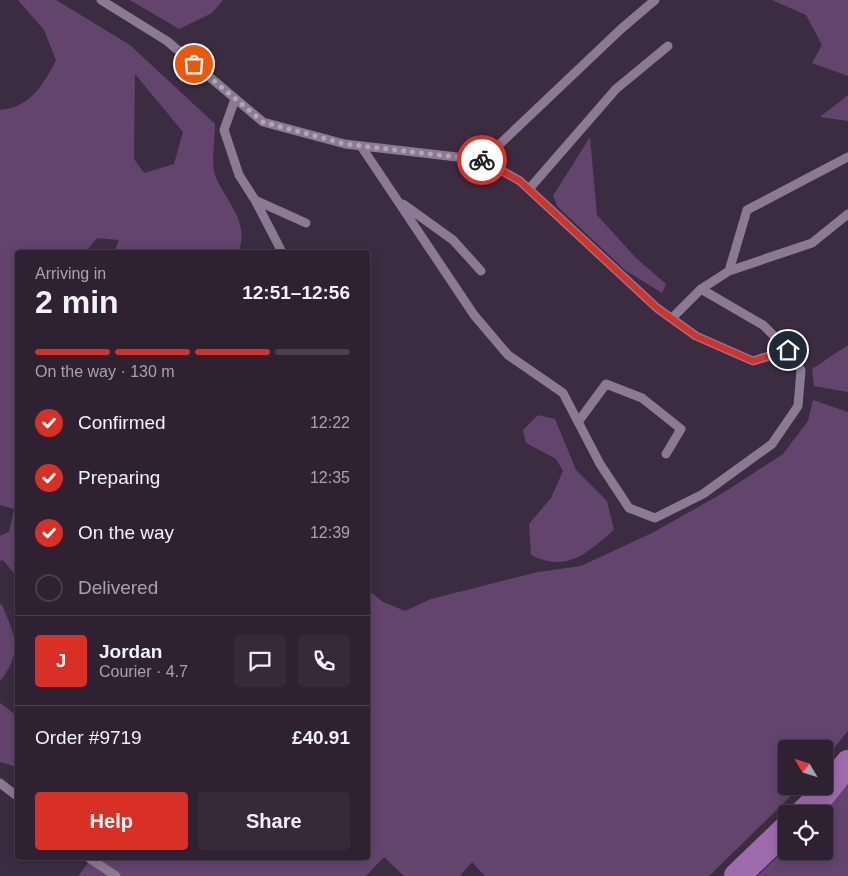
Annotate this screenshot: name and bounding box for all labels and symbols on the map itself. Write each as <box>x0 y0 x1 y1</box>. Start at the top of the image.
pin <box>173 43 215 85</box>
courier <box>457 135 507 185</box>
pin <box>767 329 809 371</box>
north arrow <box>778 740 832 795</box>

